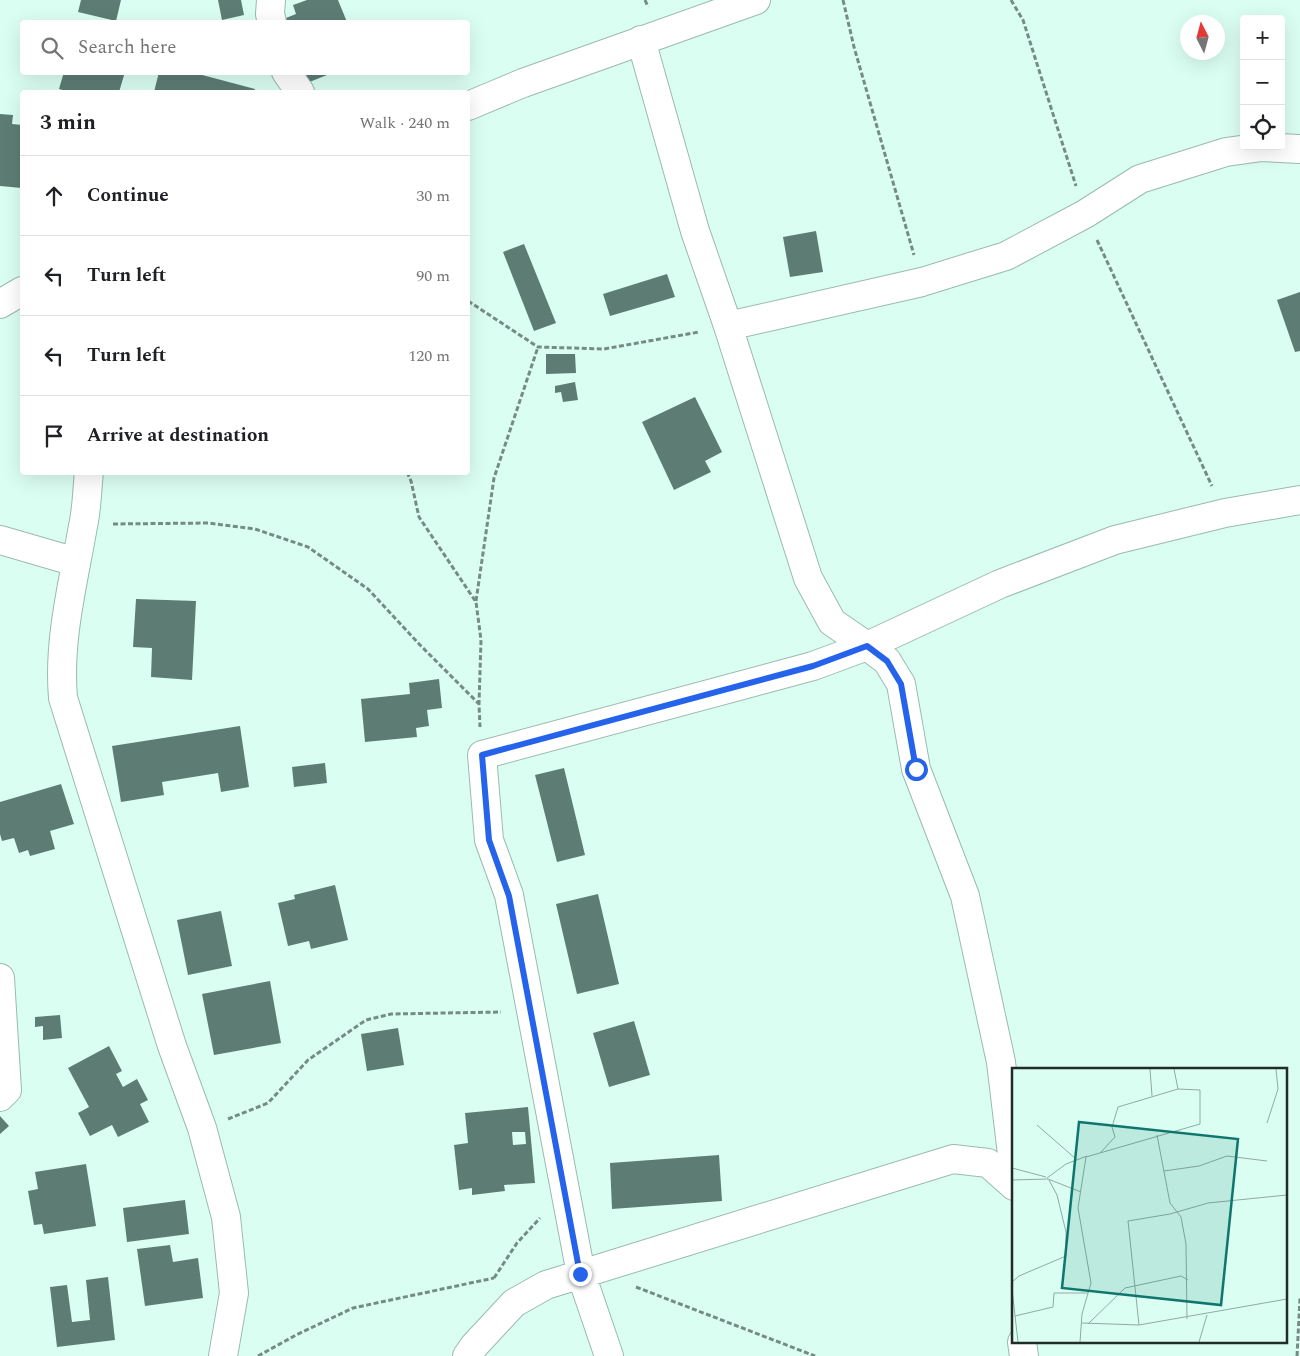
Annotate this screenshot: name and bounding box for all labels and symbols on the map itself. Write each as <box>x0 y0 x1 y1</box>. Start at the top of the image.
north arrow <box>1180 15 1225 60</box>
route start <box>905 758 928 781</box>
inset map <box>1012 1068 1288 1344</box>
route end <box>569 1263 592 1286</box>

